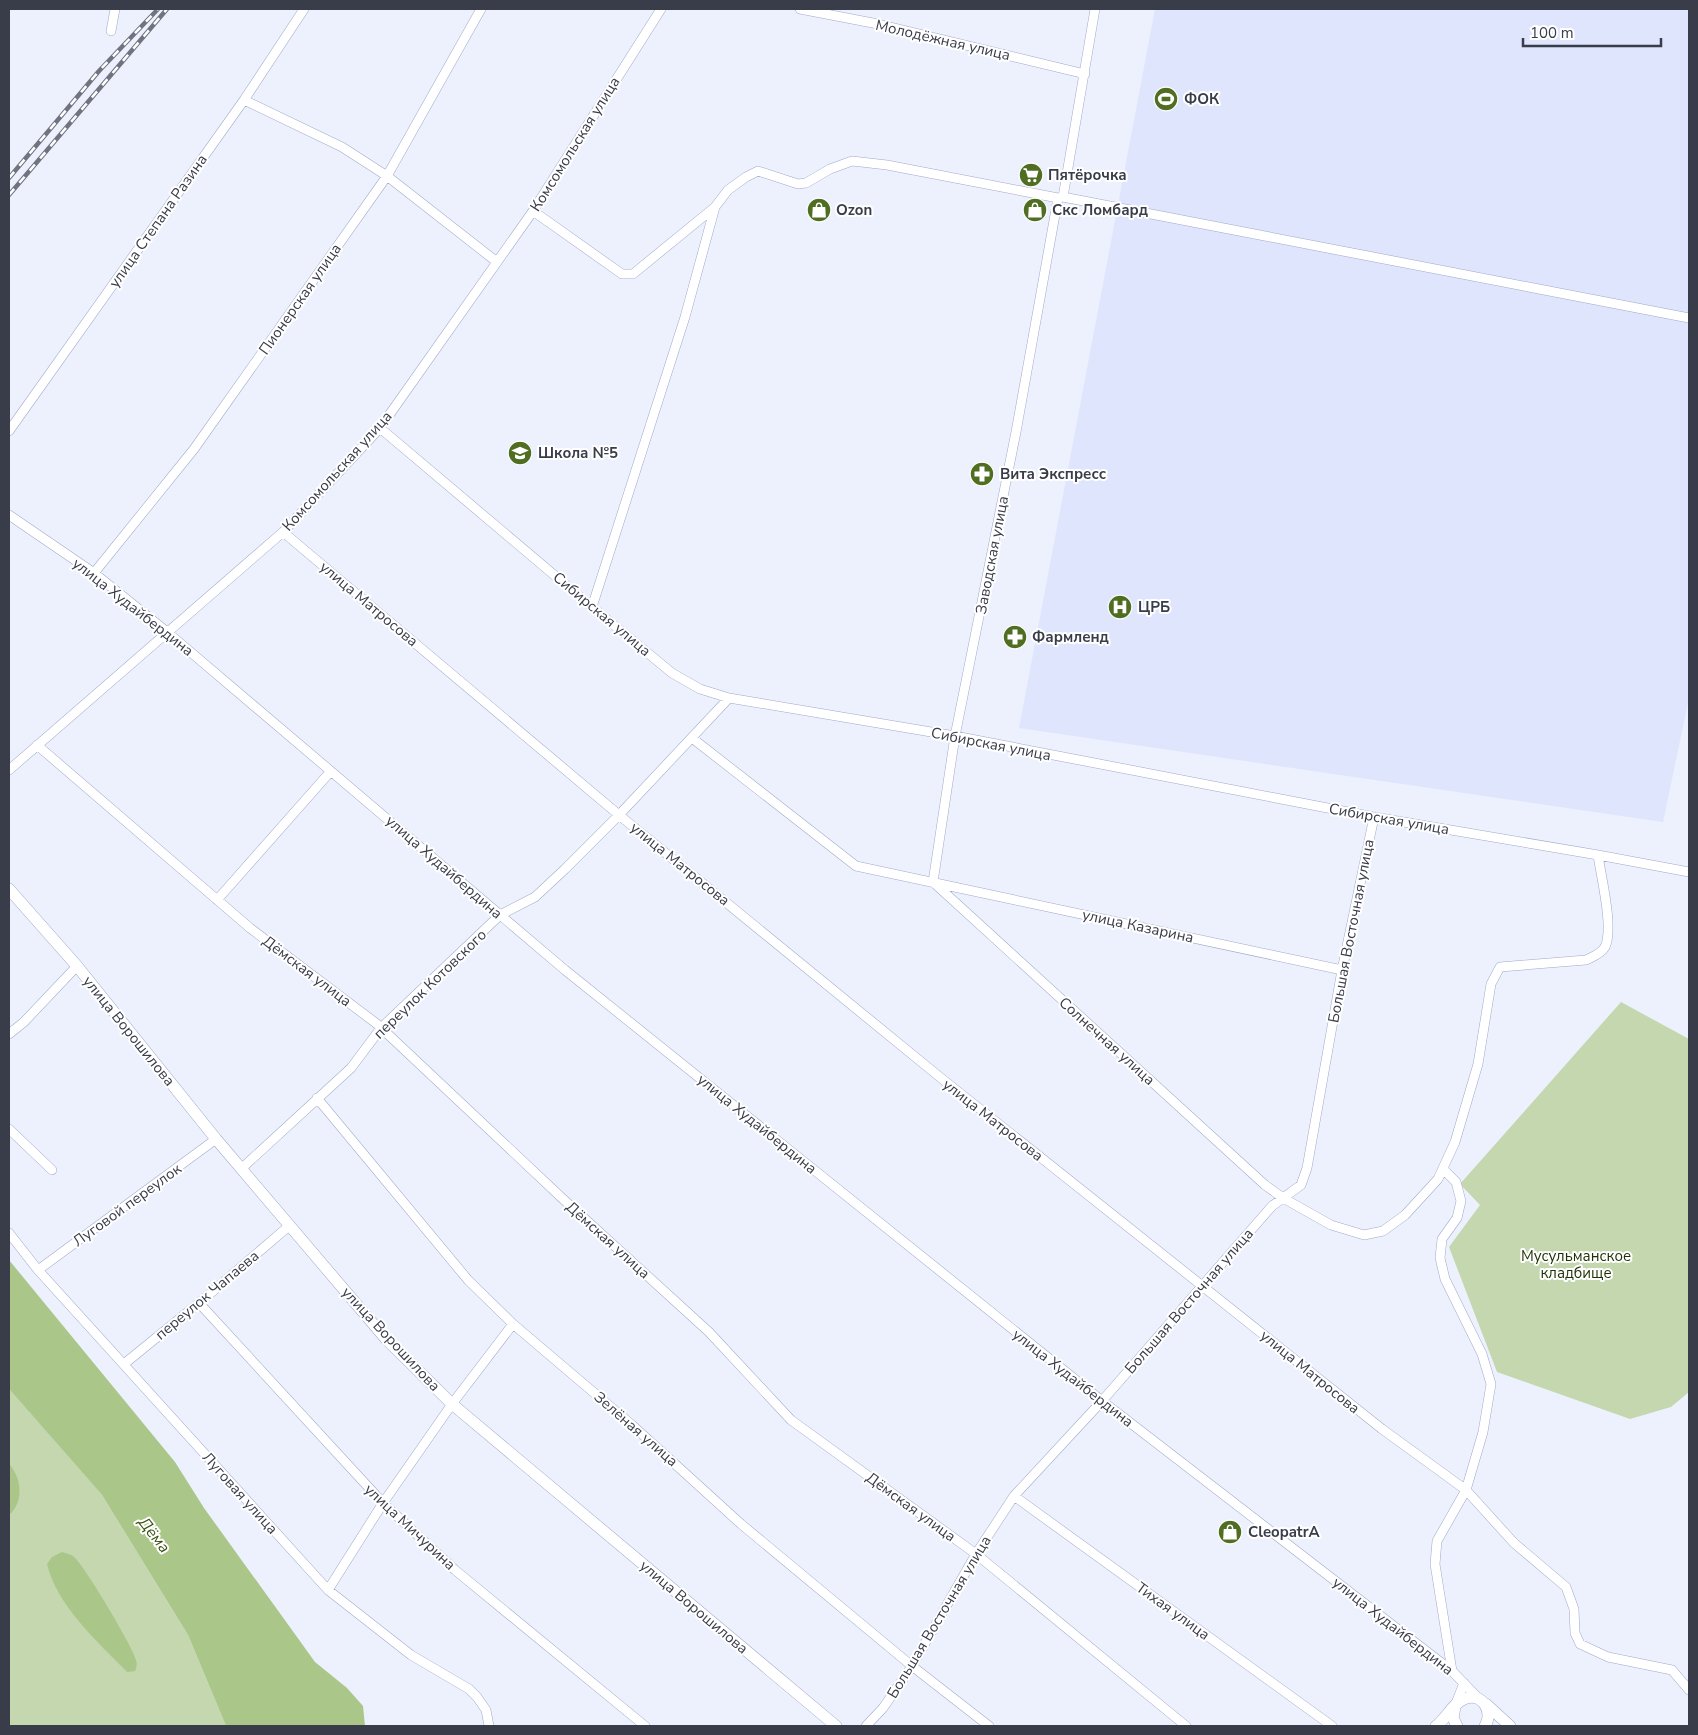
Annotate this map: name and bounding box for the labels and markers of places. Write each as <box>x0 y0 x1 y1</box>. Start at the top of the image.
sports icon: ФОК <box>1153 86 1179 112</box>
place label: ФОК <box>1184 89 1220 109</box>
supermarket icon: Пятёрочка <box>1018 162 1044 188</box>
place label: Пятёрочка <box>1048 165 1127 185</box>
shop icon: Ozon <box>806 197 832 223</box>
shop icon: Скс Ломбард <box>1022 197 1048 223</box>
place label: Ozon <box>836 200 872 220</box>
place label: Скс Ломбард <box>1052 200 1148 220</box>
school or university icon: Школа №5 <box>507 440 533 466</box>
place label: Школа №5 <box>538 443 618 463</box>
pharmacy icon: Вита Экспресс <box>969 461 995 487</box>
place label: Вита Экспресс <box>1000 464 1106 484</box>
hospital icon: ЦРБ <box>1107 594 1133 620</box>
place label: ЦРБ <box>1138 597 1170 617</box>
pharmacy icon: Фармленд <box>1002 624 1028 650</box>
place label: Фармленд <box>1032 627 1109 647</box>
shop icon: CleopatrA <box>1217 1519 1243 1545</box>
place label: CleopatrA <box>1248 1522 1321 1542</box>

